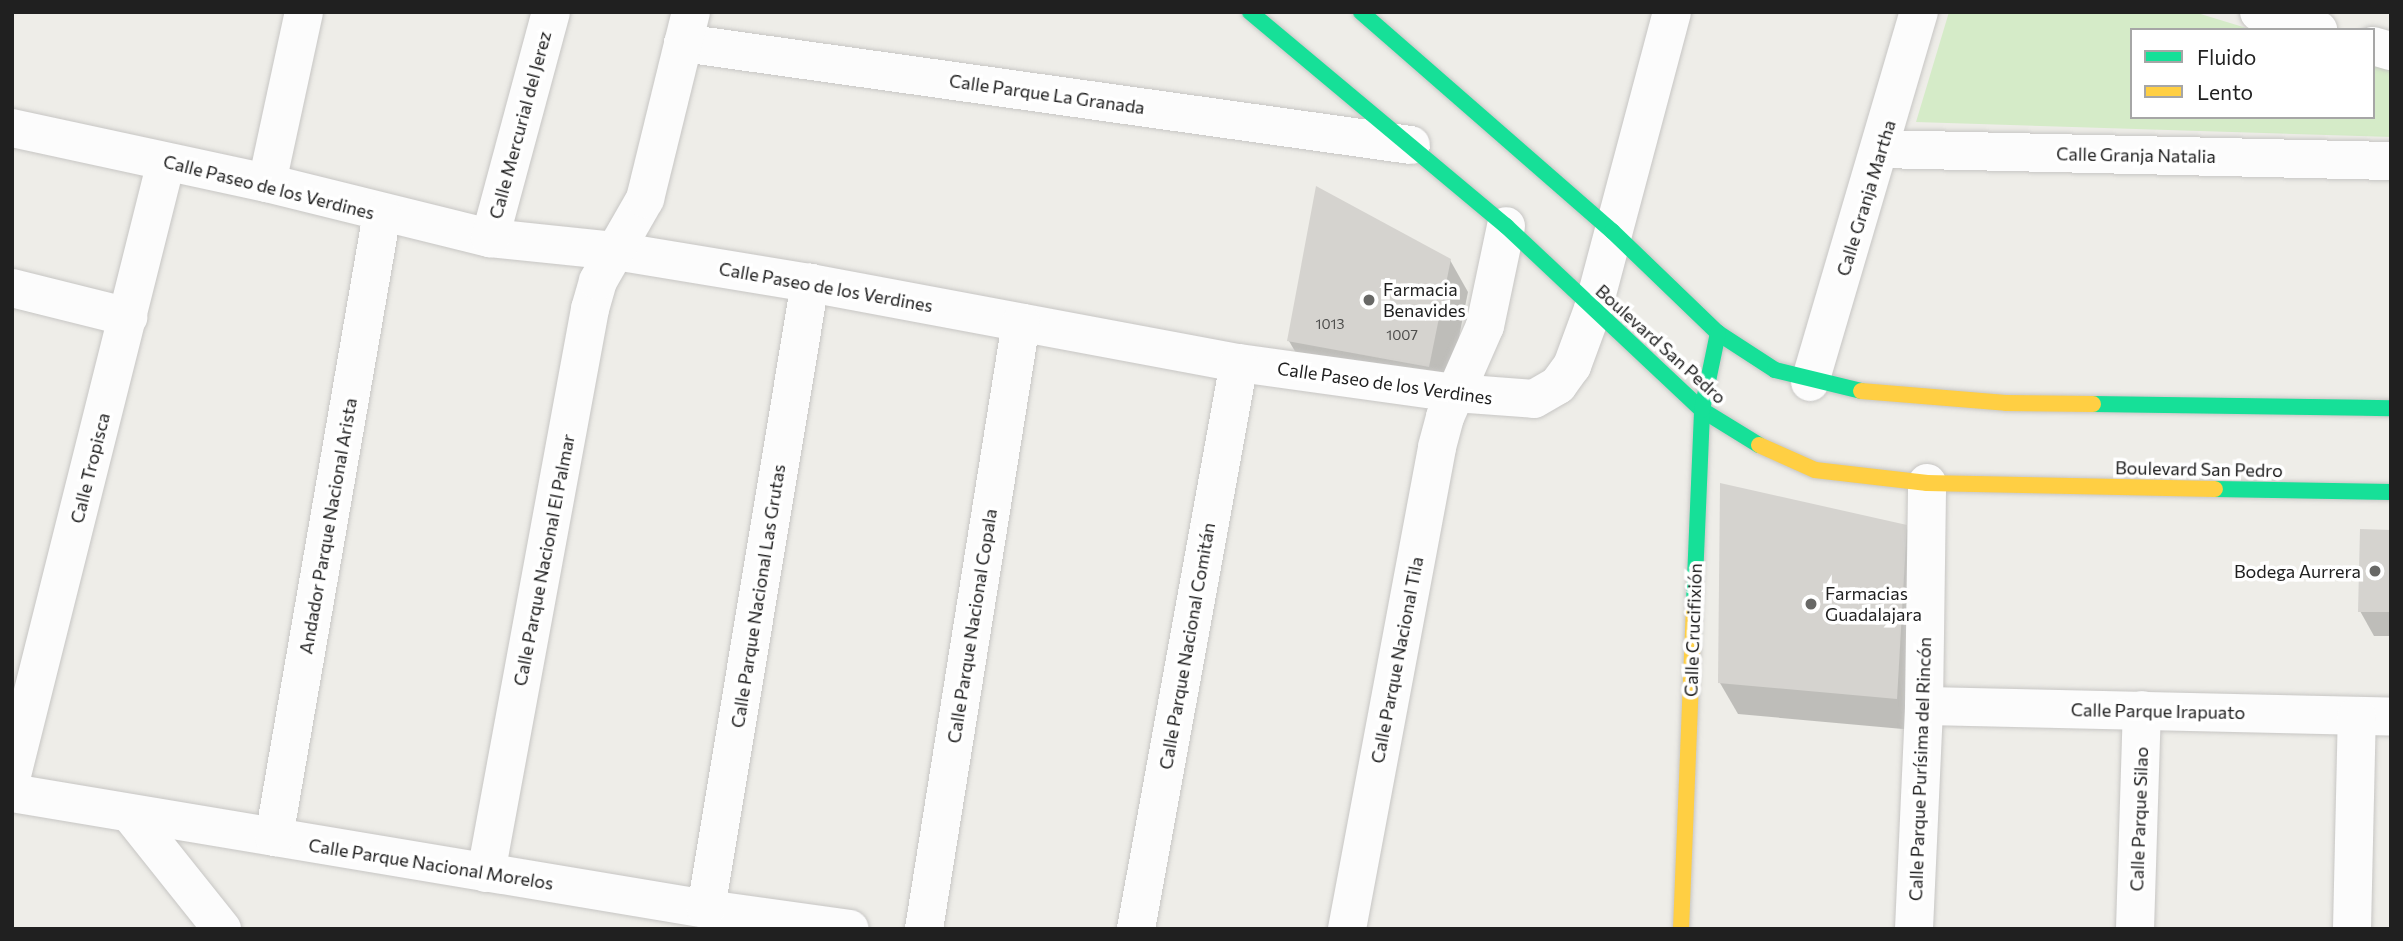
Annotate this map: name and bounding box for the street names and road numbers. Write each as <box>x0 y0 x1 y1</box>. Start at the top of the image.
street label: Calle Mercurial del Jerez <box>485 29 555 221</box>
street label: Calle Parque La Granada <box>948 70 1146 118</box>
street label: Calle Granja Martha <box>1832 117 1900 279</box>
street label: Calle Granja Natalia <box>2056 143 2216 167</box>
street label: Calle Paseo de los Verdines <box>161 150 377 224</box>
street label: Calle Paseo de los Verdines <box>717 258 935 316</box>
street label: Boulevard San Pedro <box>1591 280 1731 408</box>
street label: Calle Paseo de los Verdines <box>1276 357 1494 409</box>
street label: Andador Parque Nacional Arista <box>295 396 361 656</box>
street label: Calle Tropisca <box>66 410 114 526</box>
street label: Calle Parque Nacional El Palmar <box>509 432 579 688</box>
street label: Boulevard San Pedro <box>2115 457 2283 481</box>
street label: Calle Parque Nacional Las Grutas <box>726 463 790 729</box>
street label: Calle Parque Nacional Copala <box>943 507 1001 745</box>
street label: Calle Parque Nacional Comitán <box>1155 521 1219 771</box>
street label: Calle Parque Nacional Tila <box>1366 555 1428 765</box>
street label: Calle Crucifixión <box>1680 563 1706 697</box>
street label: Calle Parque Purísima del Rincón <box>1905 637 1935 901</box>
street label: Calle Parque Irapuato <box>2071 699 2245 723</box>
street label: Calle Parque Silao <box>2126 746 2152 892</box>
street label: Calle Parque Nacional Morelos <box>307 834 555 894</box>

